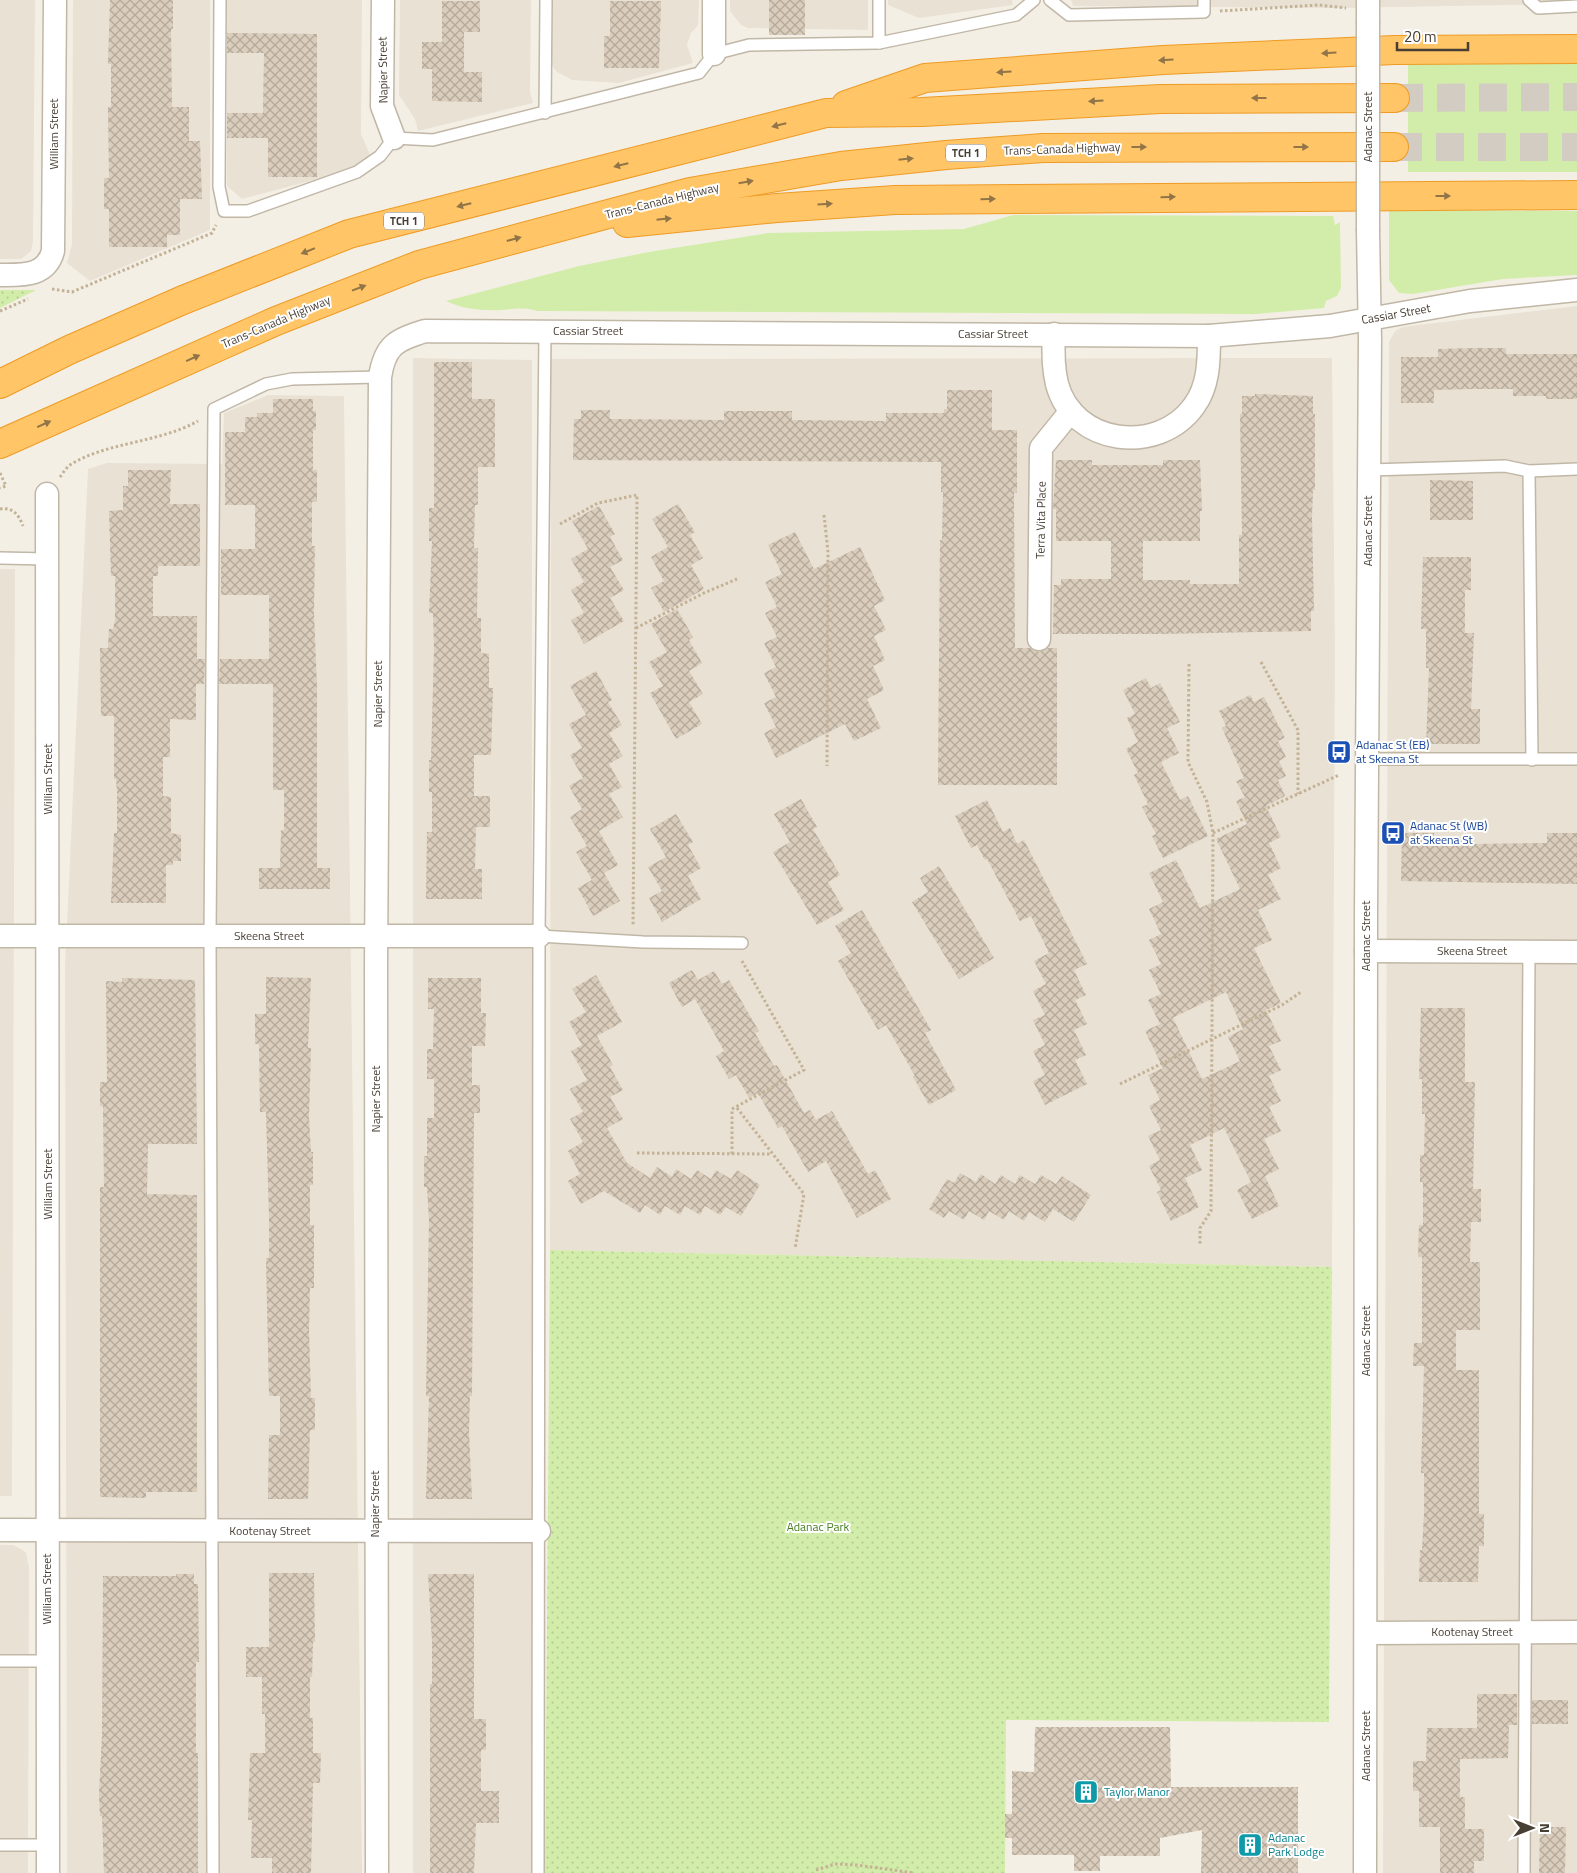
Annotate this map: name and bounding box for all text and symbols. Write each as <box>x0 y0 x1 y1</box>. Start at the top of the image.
scale bar <box>1397 20 1468 52</box>
text: 20 m <box>1404 25 1437 48</box>
street label: Napier Street <box>372 36 393 104</box>
one-way arrow <box>1320 49 1336 57</box>
one-way arrow <box>1158 56 1174 64</box>
one-way arrow <box>996 68 1012 76</box>
street label: Adanac Street <box>1358 91 1377 162</box>
one-way arrow <box>1250 94 1266 102</box>
street label: William Street <box>44 98 63 170</box>
one-way arrow <box>1088 98 1104 106</box>
one-way arrow <box>771 121 786 129</box>
street label: Trans-Canada Highway <box>1003 137 1121 160</box>
one-way arrow <box>1131 143 1147 151</box>
one-way arrow <box>1293 143 1309 151</box>
road number: TCH 1 <box>946 144 986 162</box>
one-way arrow <box>899 155 915 163</box>
one-way arrow <box>614 161 629 169</box>
street label: Trans-Canada Highway <box>603 177 721 224</box>
one-way arrow <box>738 178 754 186</box>
one-way arrow <box>1435 192 1451 200</box>
one-way arrow <box>1160 193 1176 201</box>
one-way arrow <box>980 195 996 203</box>
one-way arrow <box>818 199 834 207</box>
one-way arrow <box>456 201 471 209</box>
road number: TCH 1 <box>384 212 424 230</box>
one-way arrow <box>656 215 672 223</box>
one-way arrow <box>506 235 521 243</box>
one-way arrow <box>300 247 315 255</box>
one-way arrow <box>352 284 366 292</box>
street label: Trans-Canada Highway <box>218 290 333 353</box>
street label: Cassiar Street <box>1360 298 1433 329</box>
street label: Cassiar Street <box>553 321 624 340</box>
street label: Cassiar Street <box>958 324 1029 343</box>
one-way arrow <box>186 353 200 361</box>
one-way arrow <box>37 420 52 429</box>
street label: Terra Vita Place <box>1030 481 1051 559</box>
street label: Adanac Street <box>1358 495 1377 566</box>
street label: Napier Street <box>368 660 387 727</box>
place label: Adanac St (EB) at Skeena St <box>1356 735 1429 768</box>
bus stop icon: Adanac St (EB) at Skeena St <box>1326 739 1352 765</box>
street label: William Street <box>38 743 57 815</box>
place label: Adanac St (WB) at Skeena St <box>1410 816 1487 849</box>
bus stop icon: Adanac St (WB) at Skeena St <box>1380 820 1406 846</box>
street label: Adanac Street <box>1356 900 1375 971</box>
street label: Skeena Street <box>234 926 305 945</box>
street label: Skeena Street <box>1437 941 1508 960</box>
street label: Napier Street <box>366 1065 385 1132</box>
street label: William Street <box>38 1148 57 1220</box>
street label: Adanac Street <box>1356 1305 1375 1376</box>
street label: Napier Street <box>365 1470 384 1537</box>
park label: Adanac Park <box>787 1517 850 1536</box>
street label: Kootenay Street <box>229 1521 311 1540</box>
street label: William Street <box>37 1553 56 1625</box>
street label: Kootenay Street <box>1431 1622 1513 1641</box>
street label: Adanac Street <box>1356 1710 1375 1781</box>
building icon: Taylor Manor <box>1073 1779 1099 1805</box>
place label: Taylor Manor <box>1104 1782 1170 1801</box>
north arrow <box>1507 1803 1557 1853</box>
text: N <box>1535 1823 1556 1833</box>
place label: Adanac Park Lodge <box>1268 1828 1324 1861</box>
building icon: Adanac Park Lodge <box>1237 1832 1263 1858</box>

